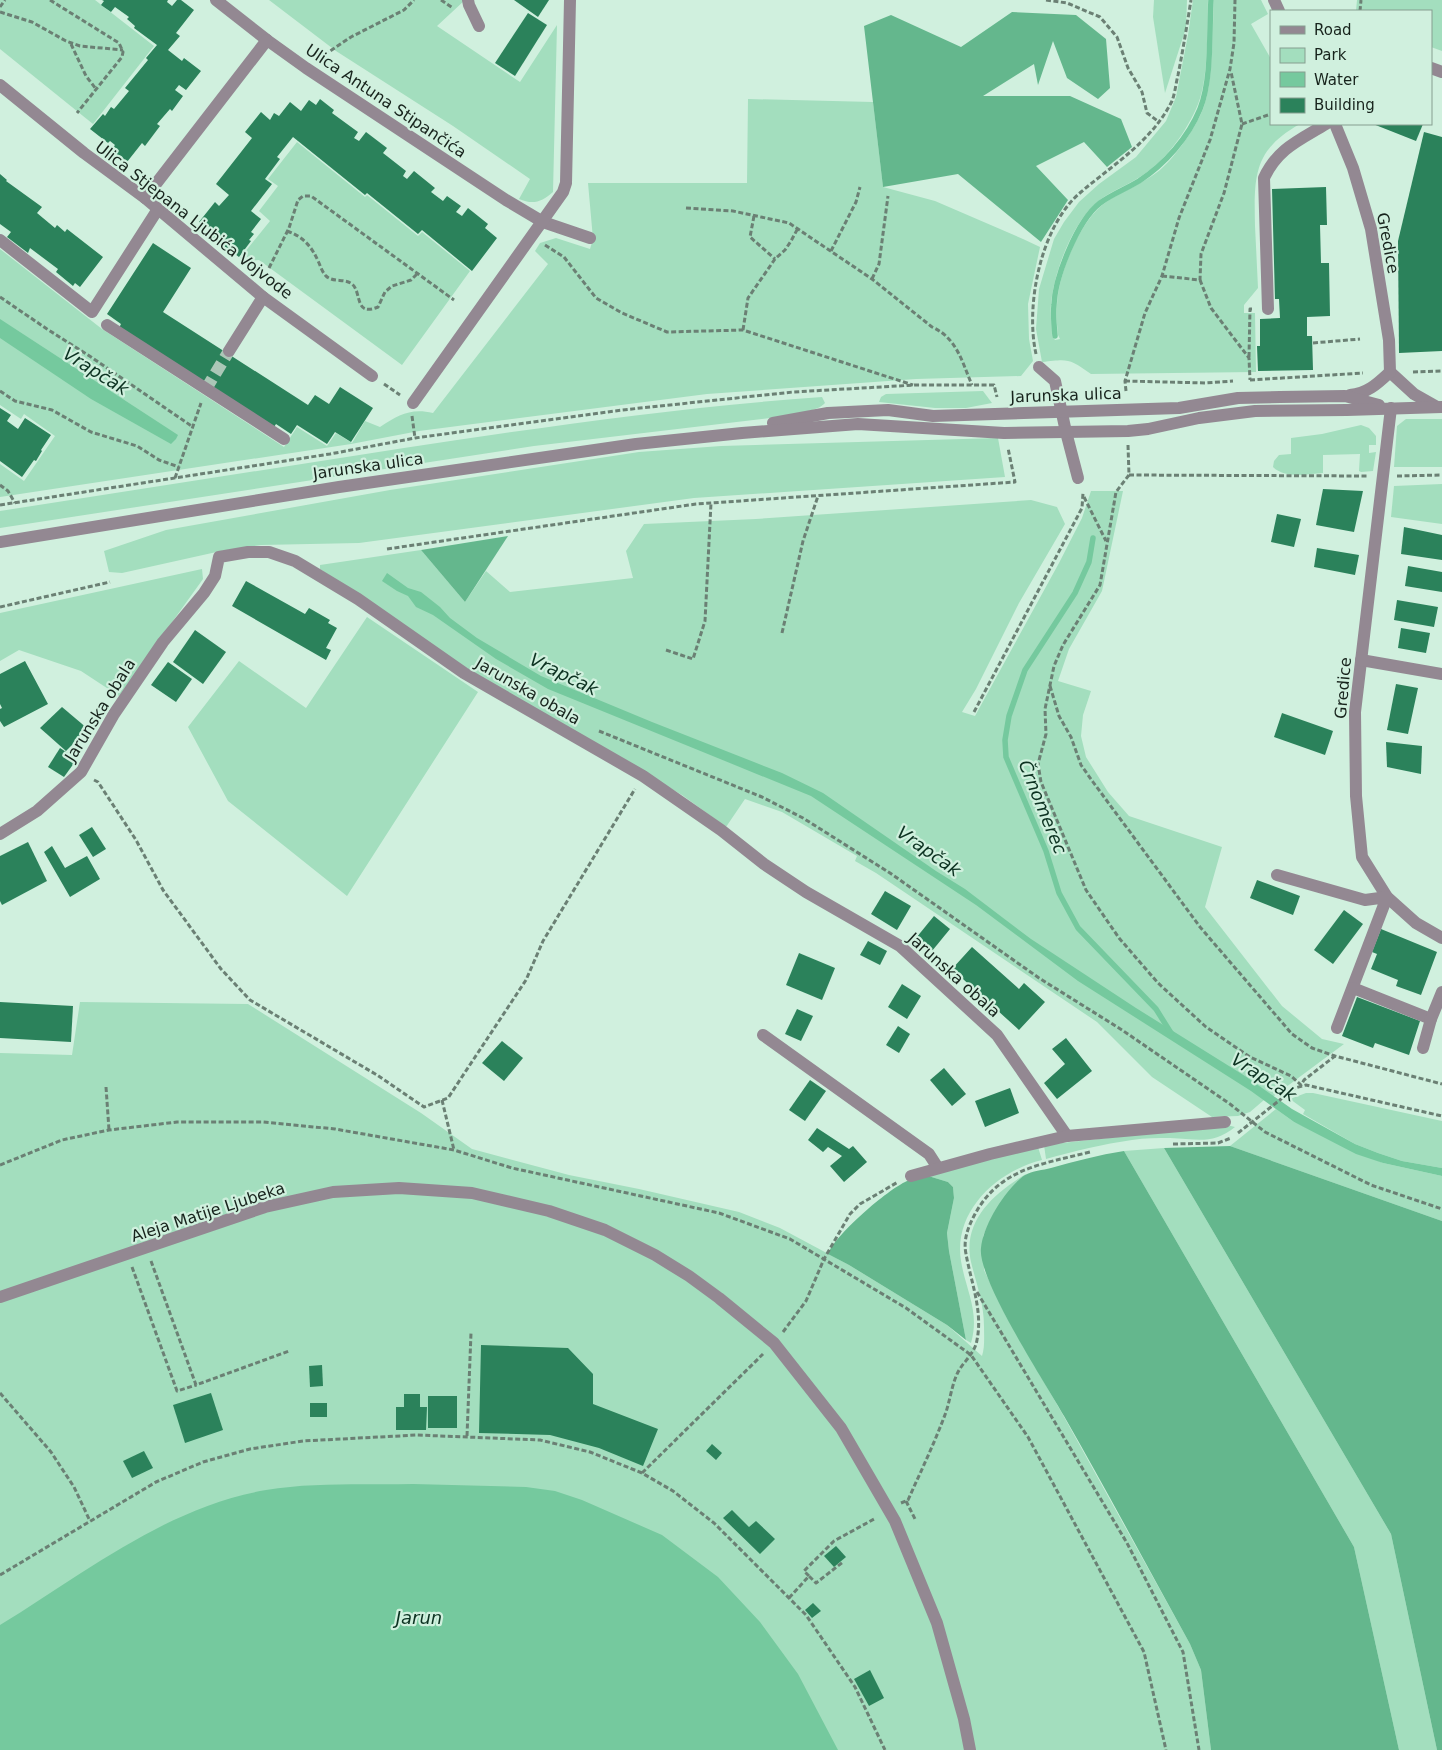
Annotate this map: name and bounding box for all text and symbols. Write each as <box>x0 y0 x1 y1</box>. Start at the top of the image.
legend <box>1270 10 1432 125</box>
text: Road <box>1314 21 1352 39</box>
street label: Ulica Antuna Stipančića <box>302 40 470 162</box>
text: Park <box>1314 46 1347 64</box>
text: Water <box>1314 71 1359 89</box>
text: Building <box>1314 96 1375 114</box>
street label: Ulica Stjepana Ljubića Vojvode <box>92 137 296 303</box>
street label: Gredice <box>1373 211 1403 275</box>
water label: Vrapčak <box>59 343 134 400</box>
street label: Jarunska ulica <box>1009 384 1122 406</box>
street label: Jarunska ulica <box>311 449 424 483</box>
water label: Vrapčak <box>526 648 603 700</box>
street label: Jarunska obala <box>471 653 584 729</box>
street label: Jarunska obala <box>60 655 139 766</box>
street label: Gredice <box>1331 656 1355 720</box>
water label: Črnomerec <box>1015 757 1071 857</box>
water label: Vrapčak <box>893 821 966 882</box>
street label: Jarunska obala <box>903 928 1004 1021</box>
water label: Vrapčak <box>1227 1048 1302 1107</box>
street label: Aleja Matije Ljubeka <box>129 1178 287 1246</box>
water label: Jarun <box>393 1607 442 1628</box>

